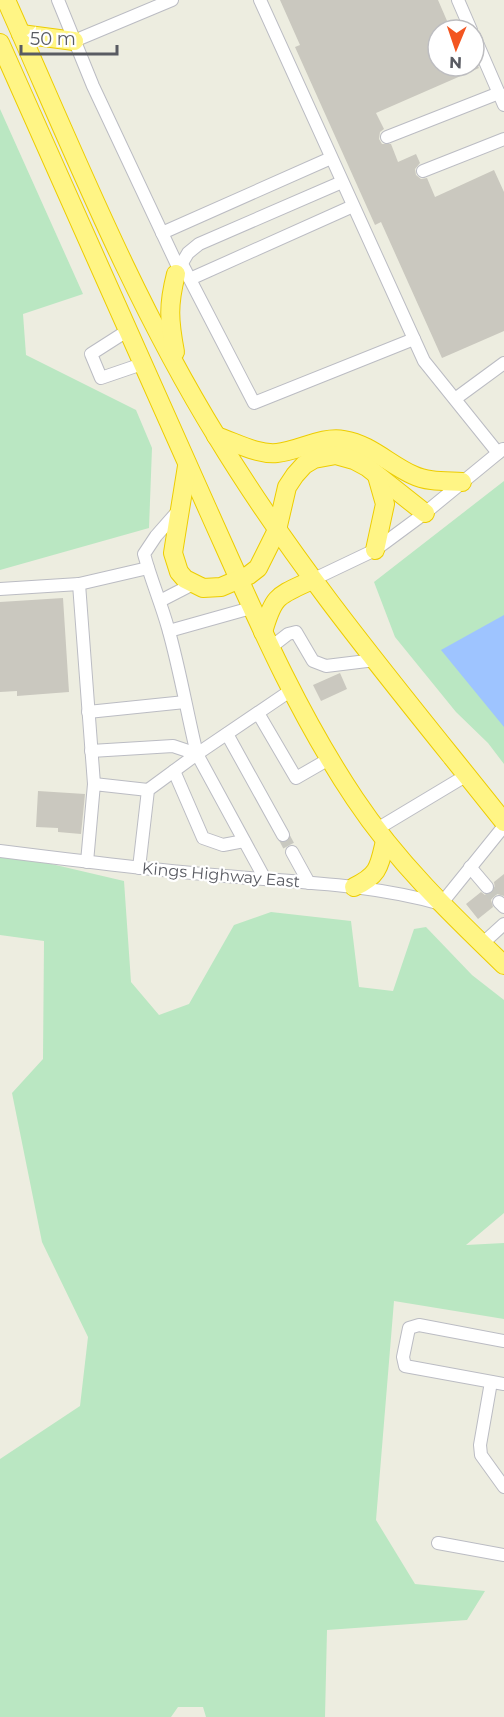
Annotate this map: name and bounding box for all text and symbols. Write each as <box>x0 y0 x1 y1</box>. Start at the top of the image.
scale bar <box>21 18 117 56</box>
north arrow <box>426 18 486 78</box>
text: 50 m <box>30 28 76 50</box>
text: N <box>449 53 462 72</box>
street label: Kings Highway East <box>141 859 301 891</box>

